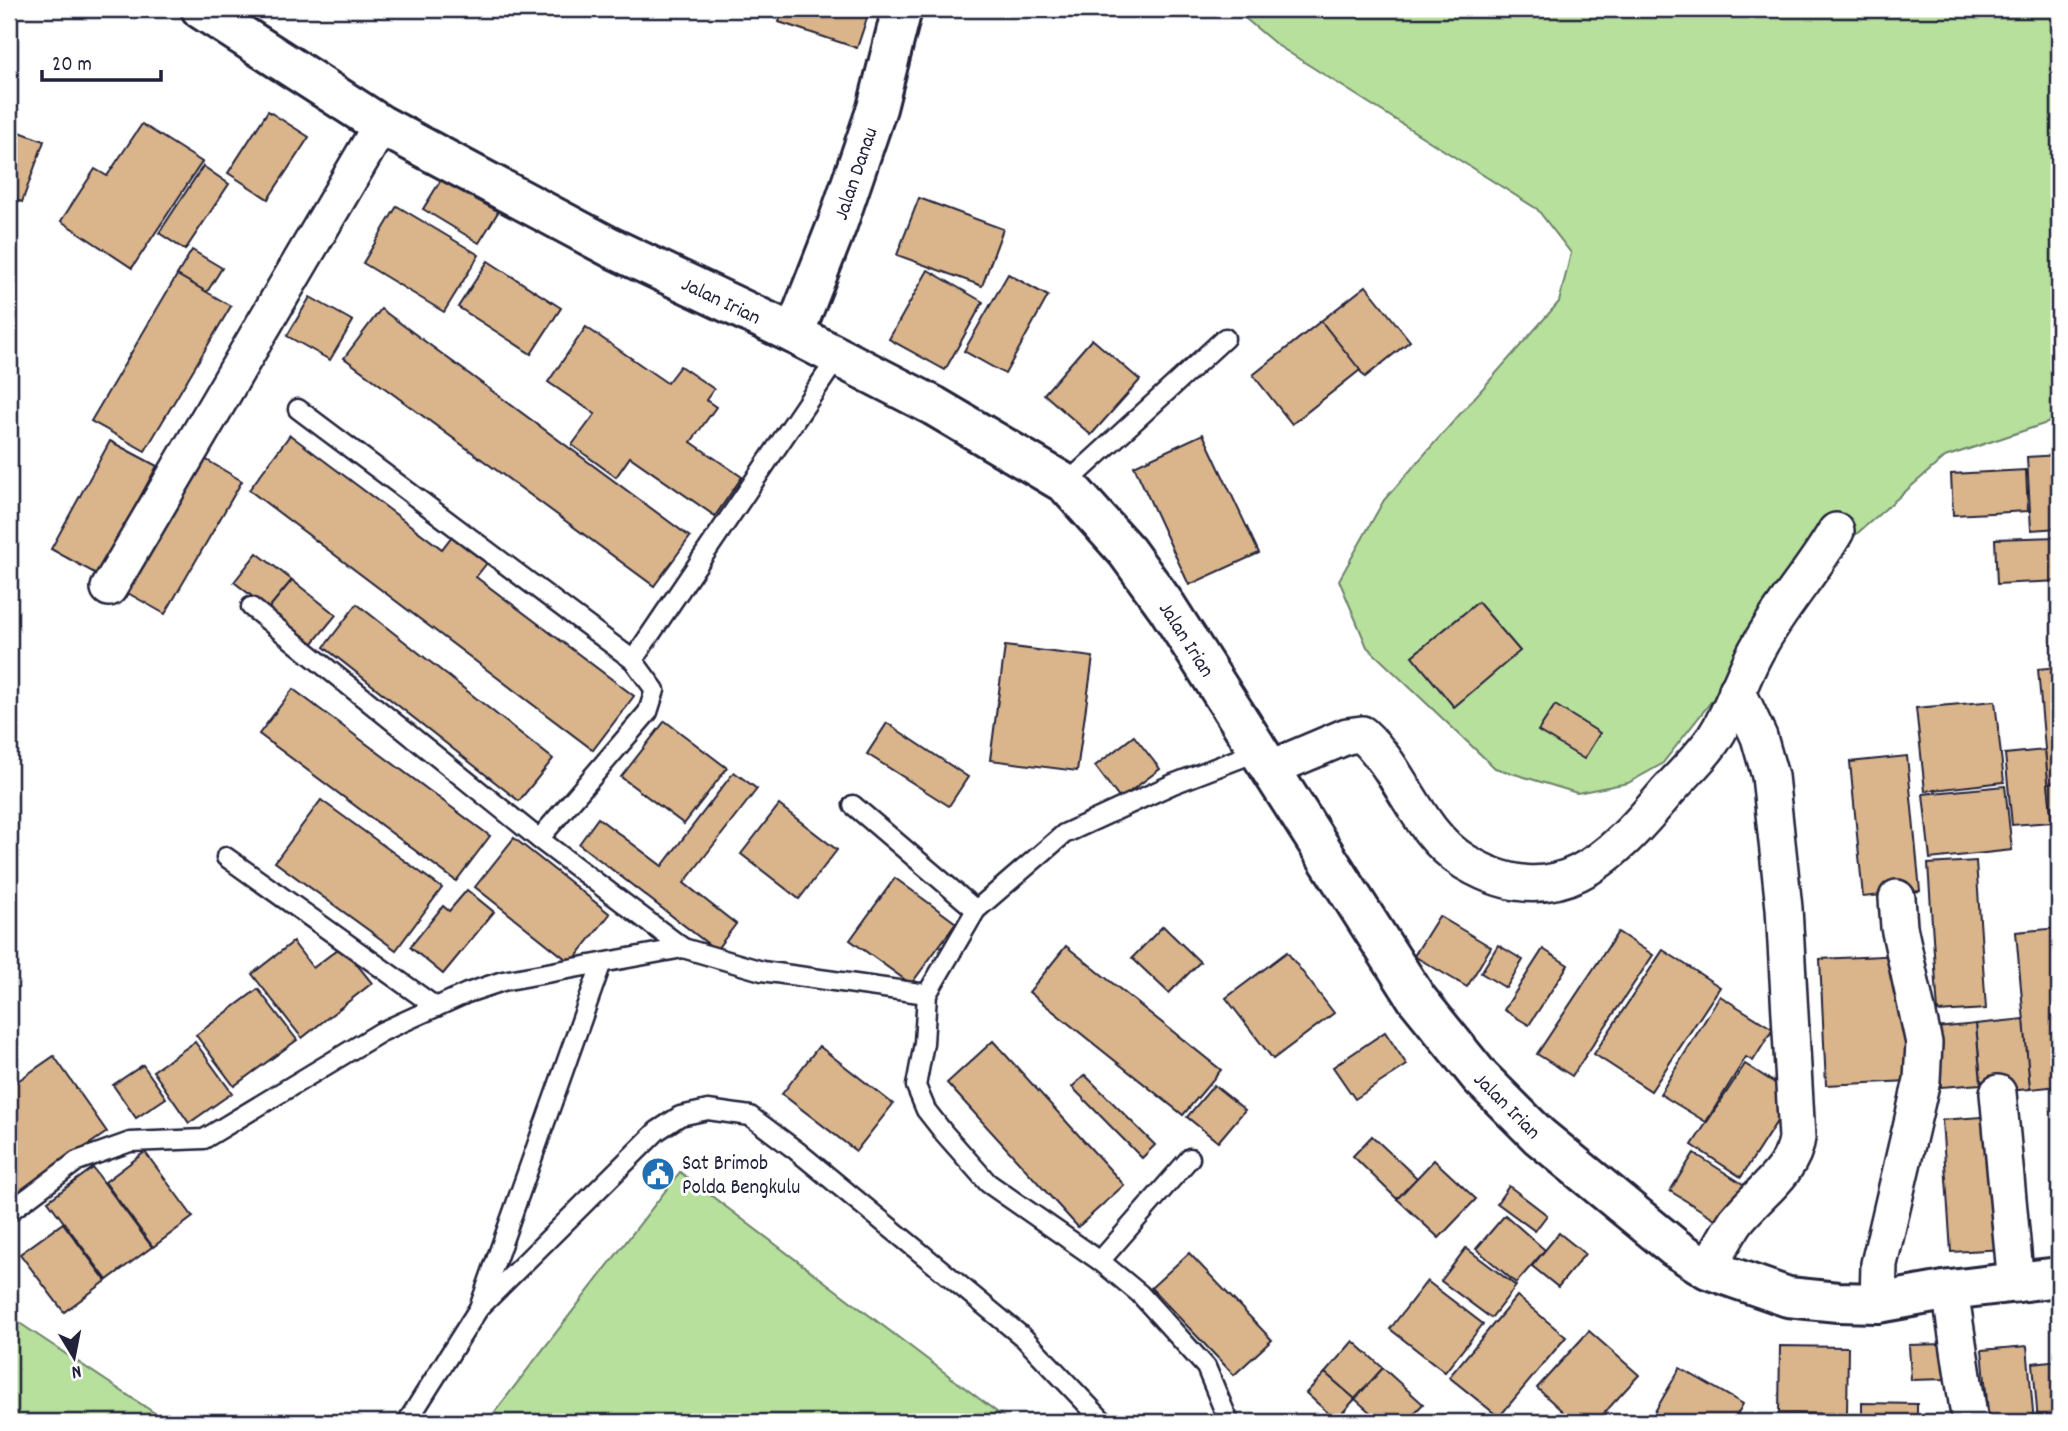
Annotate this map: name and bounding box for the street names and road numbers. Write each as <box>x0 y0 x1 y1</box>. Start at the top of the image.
street label: Jalan Danau <box>828 124 887 224</box>
street label: Jalan Irian <box>676 271 765 334</box>
street label: Jalan Irian <box>1150 596 1220 684</box>
street label: Jalan Irian <box>1465 1067 1546 1148</box>

